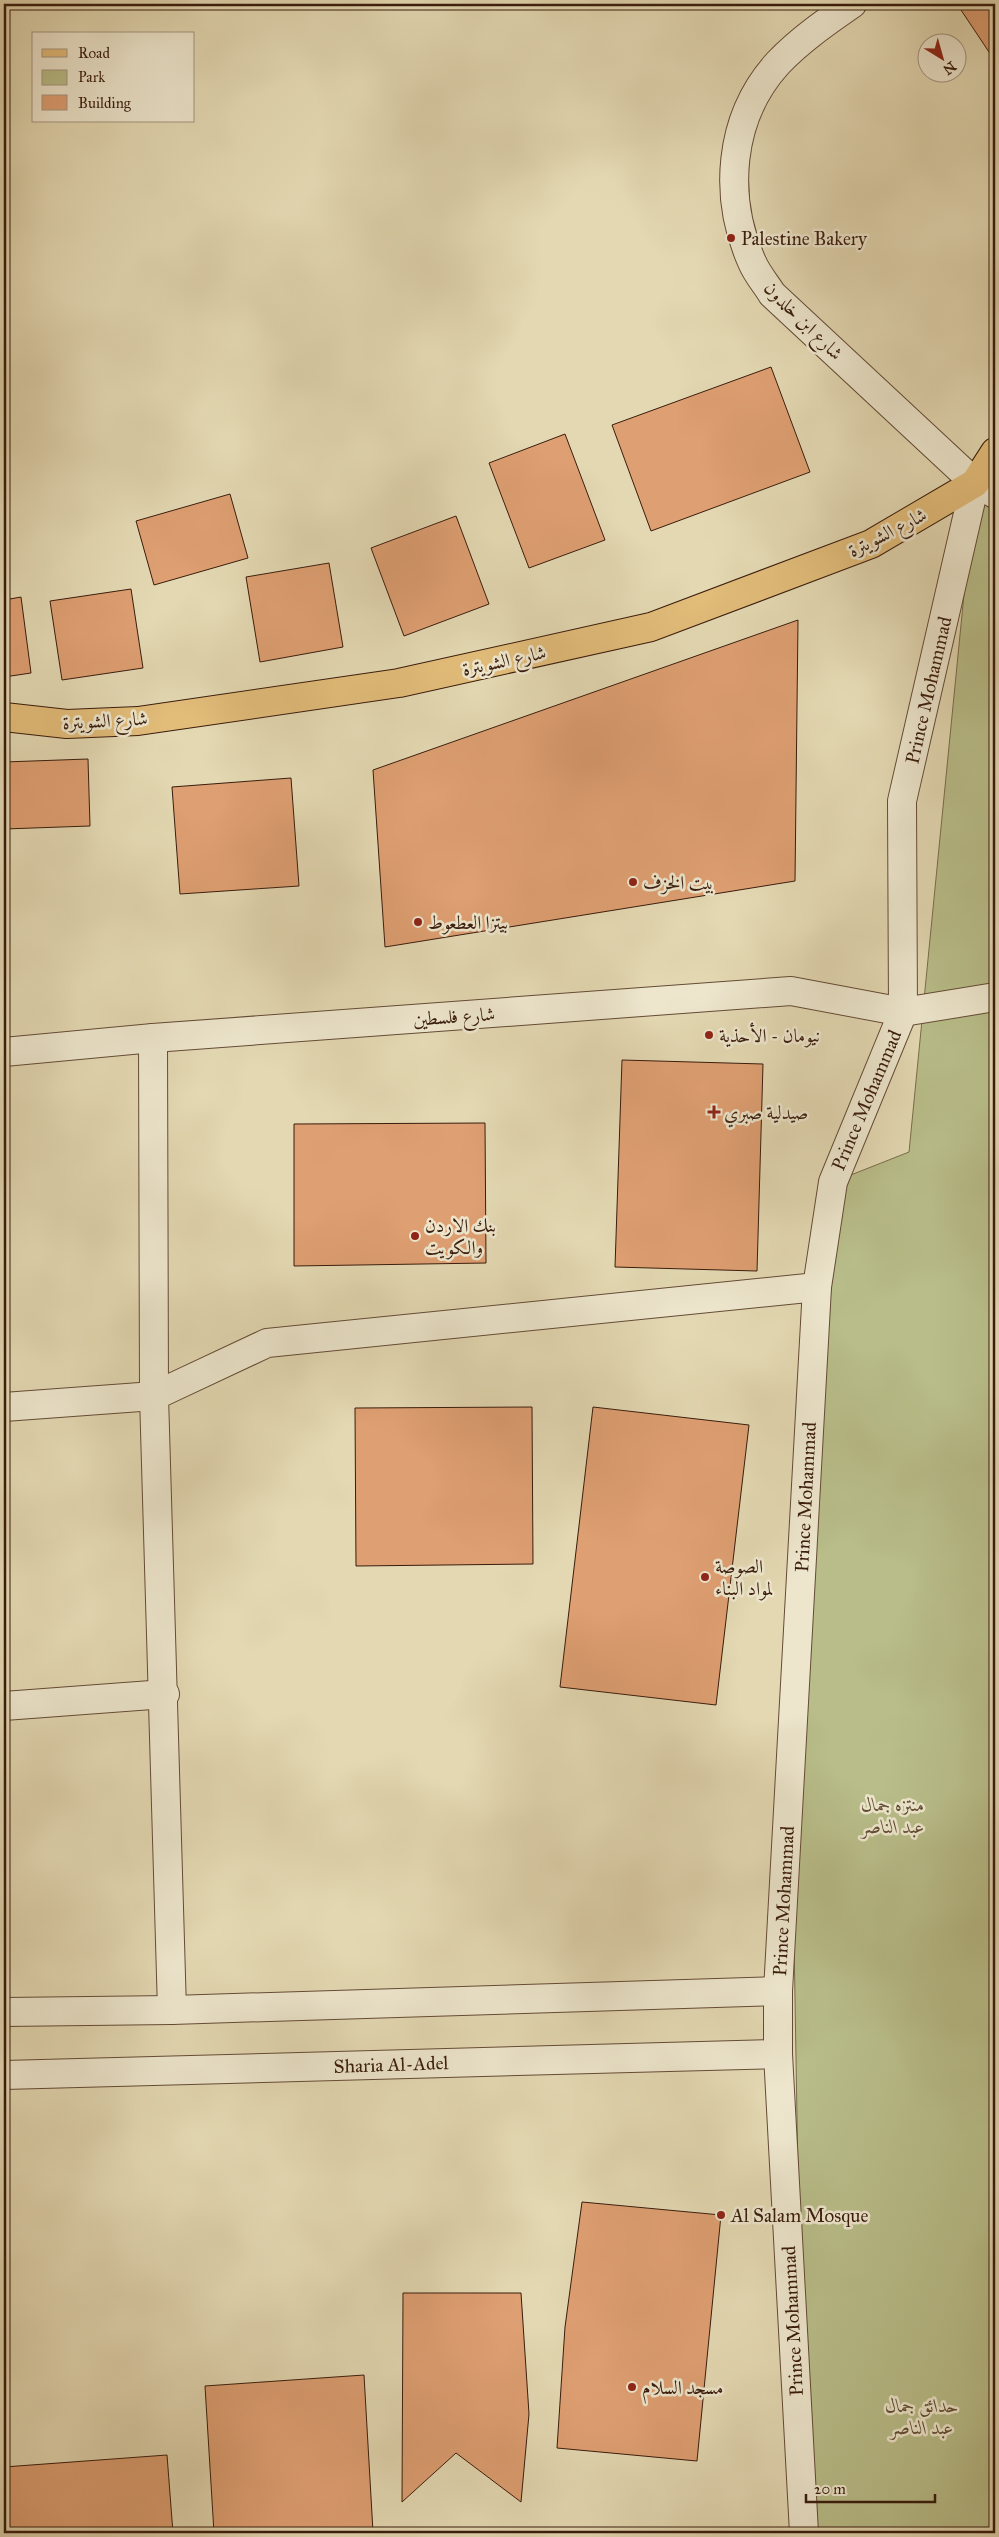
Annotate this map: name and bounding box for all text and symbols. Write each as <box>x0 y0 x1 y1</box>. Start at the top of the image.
legend <box>32 32 195 122</box>
north arrow <box>916 32 966 82</box>
text: Road <box>78 44 110 62</box>
text: N <box>940 58 959 78</box>
text: Park <box>78 68 105 86</box>
text: Building <box>78 94 132 112</box>
place label: Palestine Bakery <box>741 227 868 250</box>
marker: Palestine Bakery <box>725 232 737 244</box>
street label: شارع ابن خلدون <box>757 276 848 367</box>
street label: شارع الشويترة <box>844 503 932 566</box>
street label: Prince Mohammad <box>900 614 957 766</box>
street label: شارع الشويترة <box>460 640 549 685</box>
street label: شارع الشويترة <box>62 707 148 738</box>
place label: بيت الخزف <box>643 871 714 895</box>
marker: بيت الخزف <box>627 876 639 888</box>
place label: بيتزا العطعوط <box>428 911 508 935</box>
marker: بيتزا العطعوط <box>412 916 424 928</box>
street label: شارع فلسطين <box>412 1002 496 1035</box>
place label: نيومان - الأحذية <box>719 1022 820 1048</box>
street label: Prince Mohammad <box>826 1026 907 1174</box>
marker: نيومان - الأحذية <box>703 1029 715 1041</box>
place label: صيدلية صبري <box>724 1101 808 1128</box>
marker: صيدلية صبري <box>708 1106 720 1118</box>
place label: بنك الاردن والكويت <box>425 1214 496 1260</box>
marker: بنك الاردن والكويت <box>409 1230 421 1242</box>
street label: Prince Mohammad <box>790 1421 821 1573</box>
place label: الصوصة لمواد البناء <box>715 1555 773 1601</box>
marker: الصوصة لمواد البناء <box>699 1571 711 1583</box>
park label: منتزه جمال عبد الناصر <box>860 1793 925 1839</box>
street label: Prince Mohammad <box>768 1825 799 1977</box>
street label: Sharia Al-Adel <box>333 2051 450 2078</box>
place label: Al Salam Mosque <box>730 2204 868 2228</box>
marker: Al Salam Mosque <box>715 2209 727 2221</box>
street label: Prince Mohammad <box>777 2245 808 2397</box>
place label: مسجد السلام <box>642 2376 723 2404</box>
marker: مسجد السلام <box>626 2381 638 2393</box>
park label: حدائق جمال عبد الناصر <box>885 2394 959 2440</box>
scale bar <box>806 2472 935 2504</box>
text: 20 m <box>814 2480 846 2498</box>

